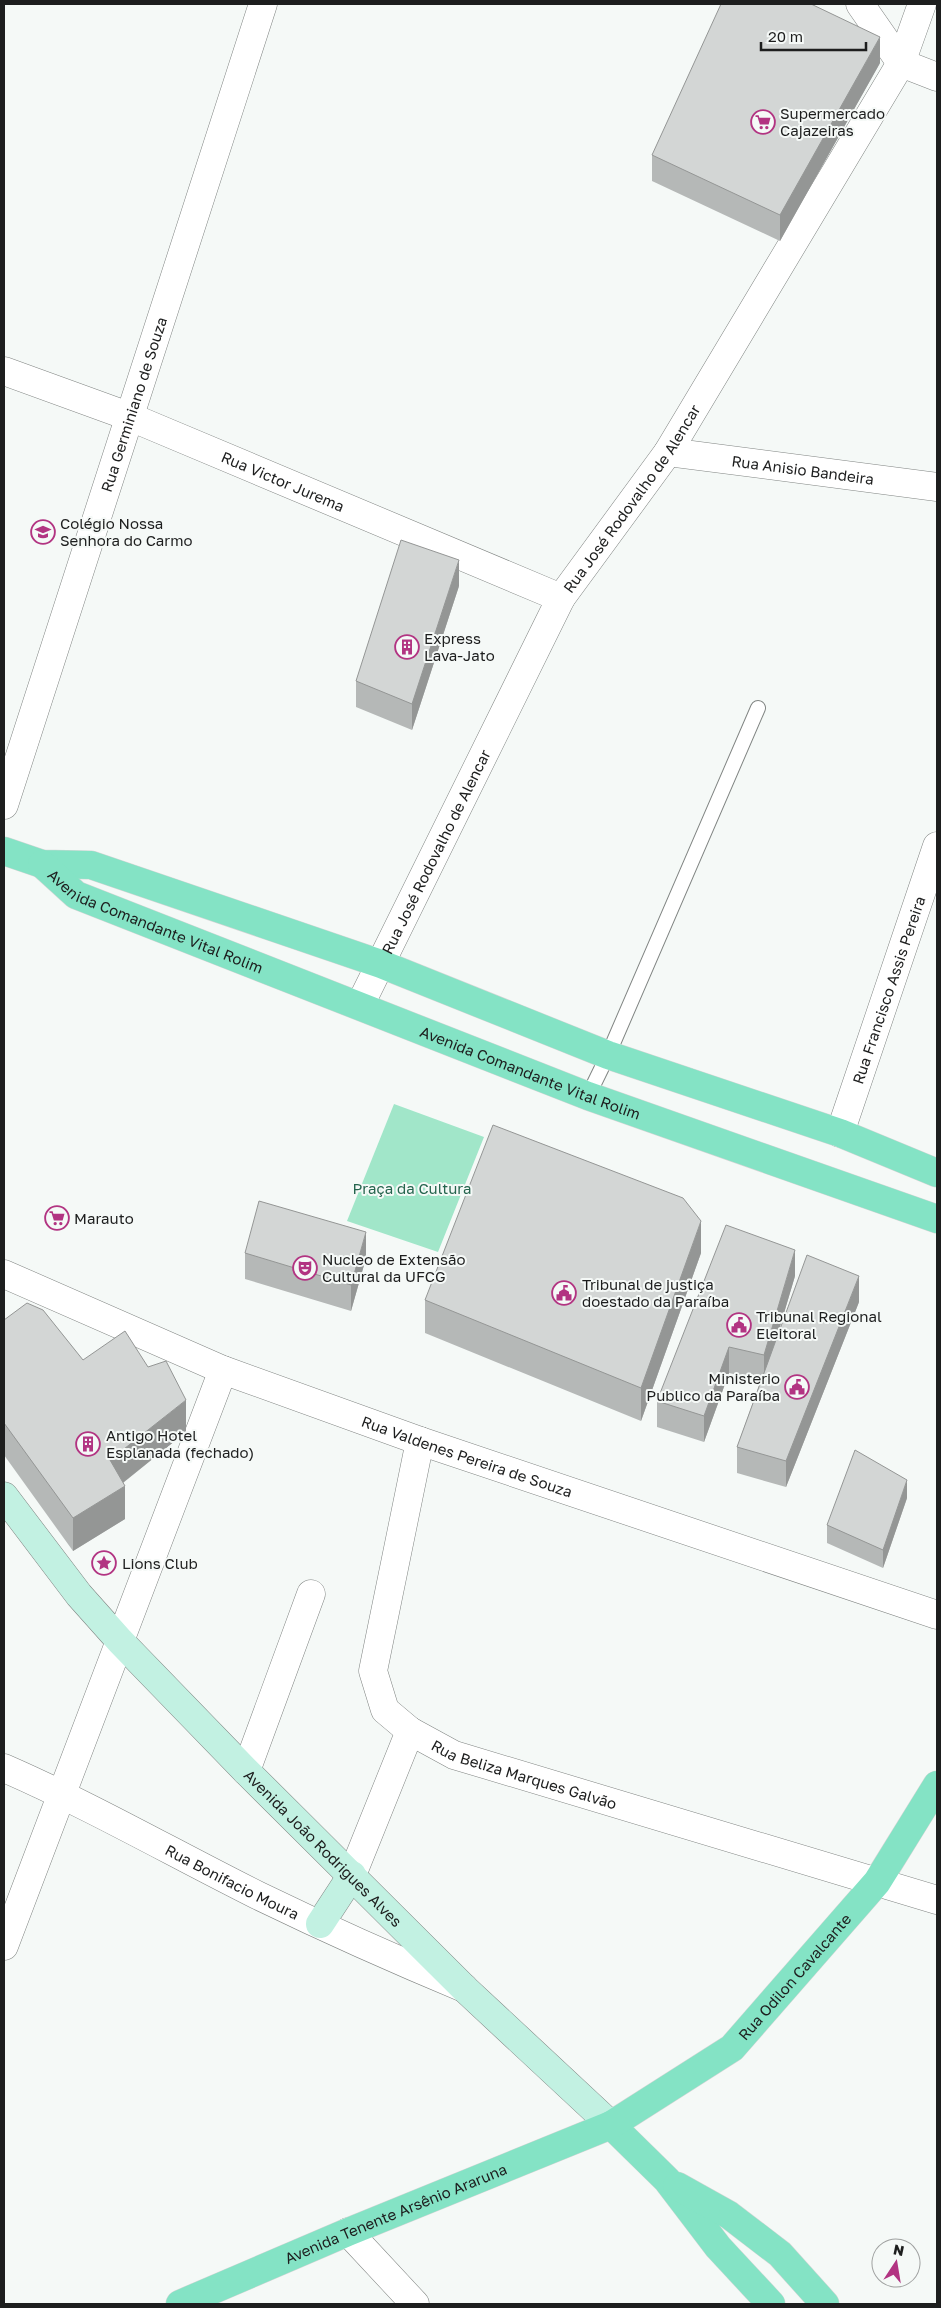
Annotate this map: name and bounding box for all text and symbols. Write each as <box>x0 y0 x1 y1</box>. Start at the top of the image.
scale bar <box>761 20 866 52</box>
text: 20 m <box>768 27 803 45</box>
place label: Supermercado Cajazeiras <box>780 104 885 139</box>
supermarket icon: Supermercado Cajazeiras <box>750 109 776 135</box>
street label: Rua Germiniano de Souza <box>97 315 170 494</box>
street label: Rua José Rodovalho de Alencar <box>559 401 704 596</box>
street label: Rua Victor Jurema <box>219 447 347 515</box>
street label: Rua Anisio Bandeira <box>731 451 875 488</box>
place label: Colégio Nossa Senhora do Carmo <box>60 514 192 549</box>
school or university icon: Colégio Nossa Senhora do Carmo <box>30 519 56 545</box>
place label: Express Lava-Jato <box>424 629 495 664</box>
building icon: Express Lava-Jato <box>394 634 420 660</box>
street label: Rua José Rodovalho de Alencar <box>378 746 494 957</box>
street label: Avenida Comandante Vital Rolim <box>45 865 266 977</box>
street label: Rua Francisco Assis Pereira <box>848 894 928 1086</box>
street label: Avenida Comandante Vital Rolim <box>418 1022 643 1123</box>
park label: Praça da Cultura <box>353 1179 471 1197</box>
supermarket icon: Marauto <box>44 1205 70 1231</box>
place label: Marauto <box>74 1209 134 1227</box>
place label: Nucleo de Extensão Cultural da UFCG <box>322 1250 465 1285</box>
theatre icon: Nucleo de Extensão Cultural da UFCG <box>292 1255 318 1281</box>
place label: Tribunal de justiça doestado da Paraíba <box>582 1275 729 1310</box>
public building icon: Tribunal de justiça doestado da Paraíba <box>551 1280 577 1306</box>
place label: Tribunal Regional Eleitoral <box>756 1307 882 1342</box>
public building icon: Tribunal Regional Eleitoral <box>726 1312 752 1338</box>
place label: Ministerio Publico da Paraíba <box>646 1369 780 1404</box>
public building icon: Ministerio Publico da Paraíba <box>784 1374 810 1400</box>
street label: Rua Valdenes Pereira de Souza <box>359 1412 575 1501</box>
place label: Antigo Hotel Esplanada (fechado) <box>106 1426 254 1461</box>
building icon: Antigo Hotel Esplanada (fechado) <box>75 1431 101 1457</box>
place icon: Lions Club <box>91 1550 117 1576</box>
place label: Lions Club <box>122 1554 198 1572</box>
street label: Rua Beliza Marques Galvão <box>428 1736 619 1812</box>
street label: Avenida João Rodrigues Alves <box>241 1766 406 1930</box>
street label: Rua Bonifacio Moura <box>162 1840 302 1923</box>
street label: Rua Odilon Cavalcante <box>734 1909 855 2044</box>
street label: Avenida Tenente Arsênio Araruna <box>282 2159 509 2267</box>
north arrow <box>871 2238 921 2288</box>
text: N <box>892 2240 906 2259</box>

